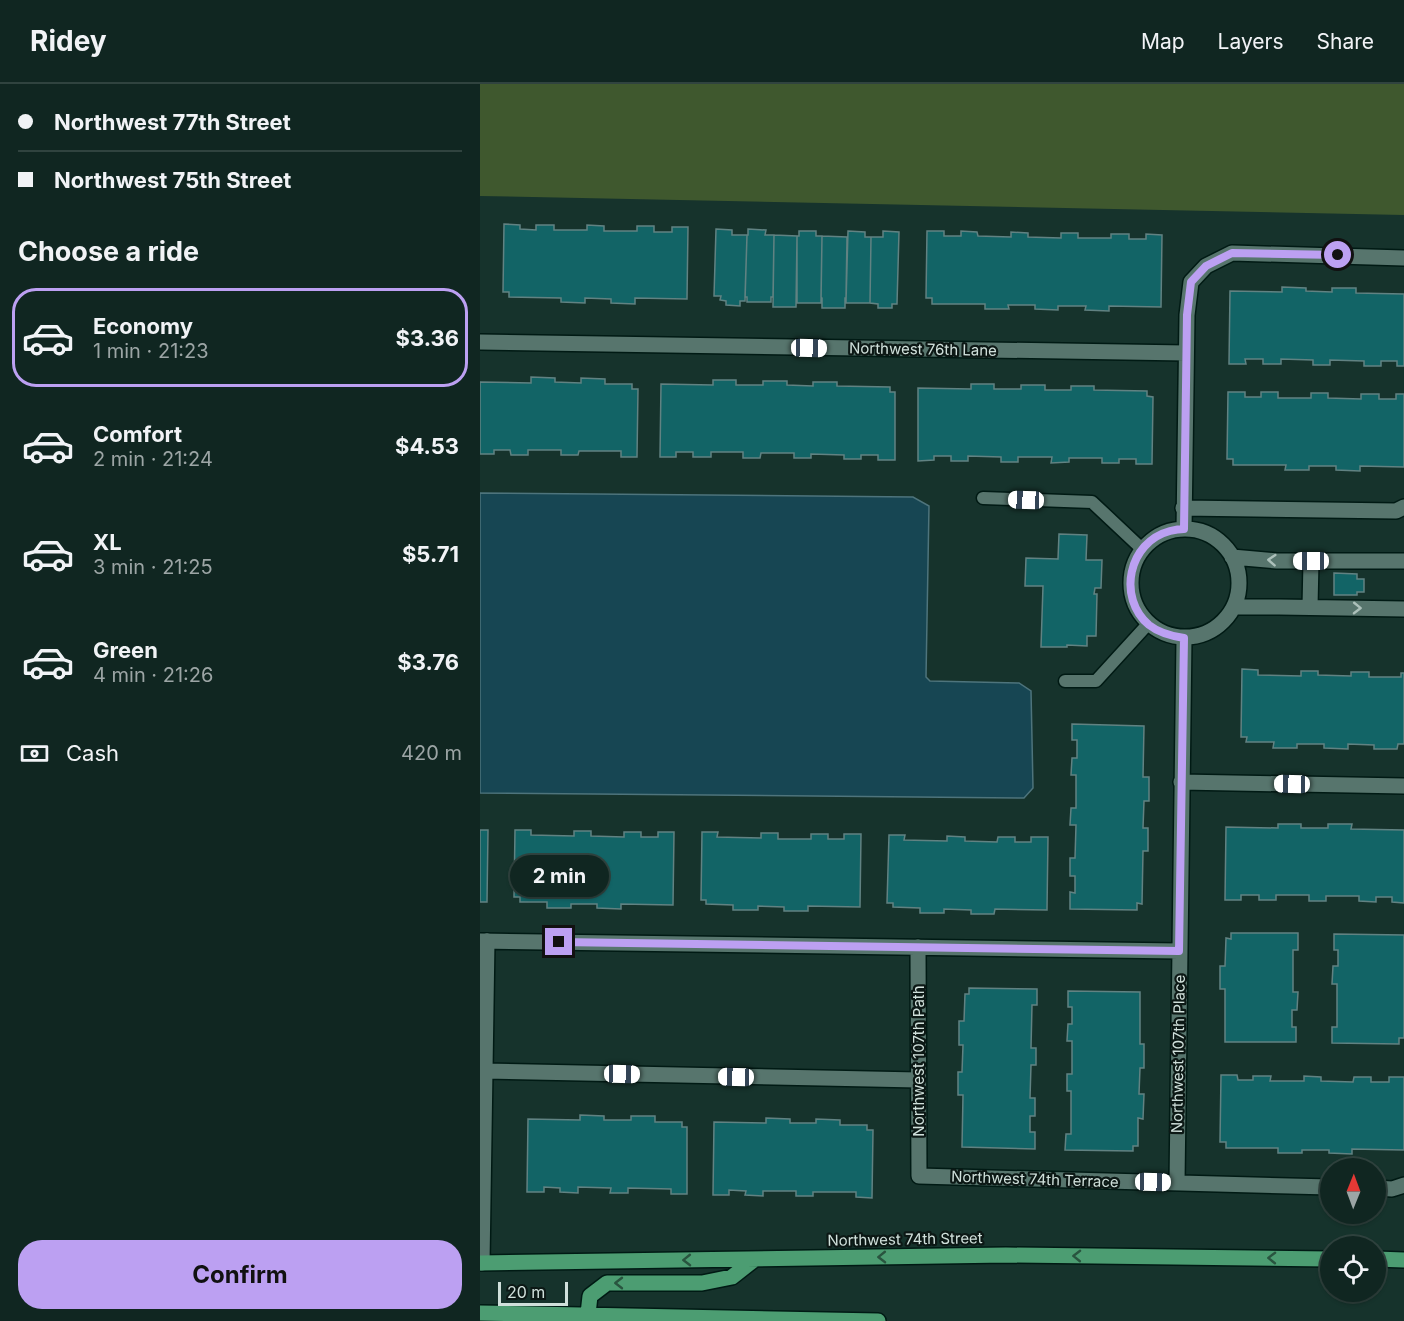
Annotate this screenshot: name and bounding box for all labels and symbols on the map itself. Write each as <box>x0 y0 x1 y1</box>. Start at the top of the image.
route start <box>1324 241 1351 268</box>
street label: Northwest 76th Lane <box>849 338 997 360</box>
car <box>791 339 827 357</box>
car <box>1008 490 1044 510</box>
car <box>1293 552 1329 570</box>
one-way arrow <box>1267 554 1276 567</box>
one-way arrow <box>1353 602 1362 615</box>
car <box>1274 775 1310 793</box>
callout: 2 min <box>509 855 608 897</box>
route end <box>545 928 572 955</box>
street label: Northwest 107th Place <box>1167 975 1189 1133</box>
street label: Northwest 107th Path <box>909 985 928 1137</box>
car <box>604 1065 640 1083</box>
car <box>718 1068 754 1086</box>
north arrow <box>1320 1158 1386 1224</box>
street label: Northwest 74th Terrace <box>951 1167 1119 1191</box>
car <box>1135 1173 1171 1191</box>
street label: Northwest 74th Street <box>827 1228 983 1250</box>
one-way arrow <box>1073 1249 1082 1262</box>
one-way arrow <box>878 1251 887 1263</box>
one-way arrow <box>1268 1252 1277 1264</box>
one-way arrow <box>683 1254 692 1266</box>
one-way arrow <box>615 1277 624 1289</box>
scale bar <box>498 1279 568 1306</box>

